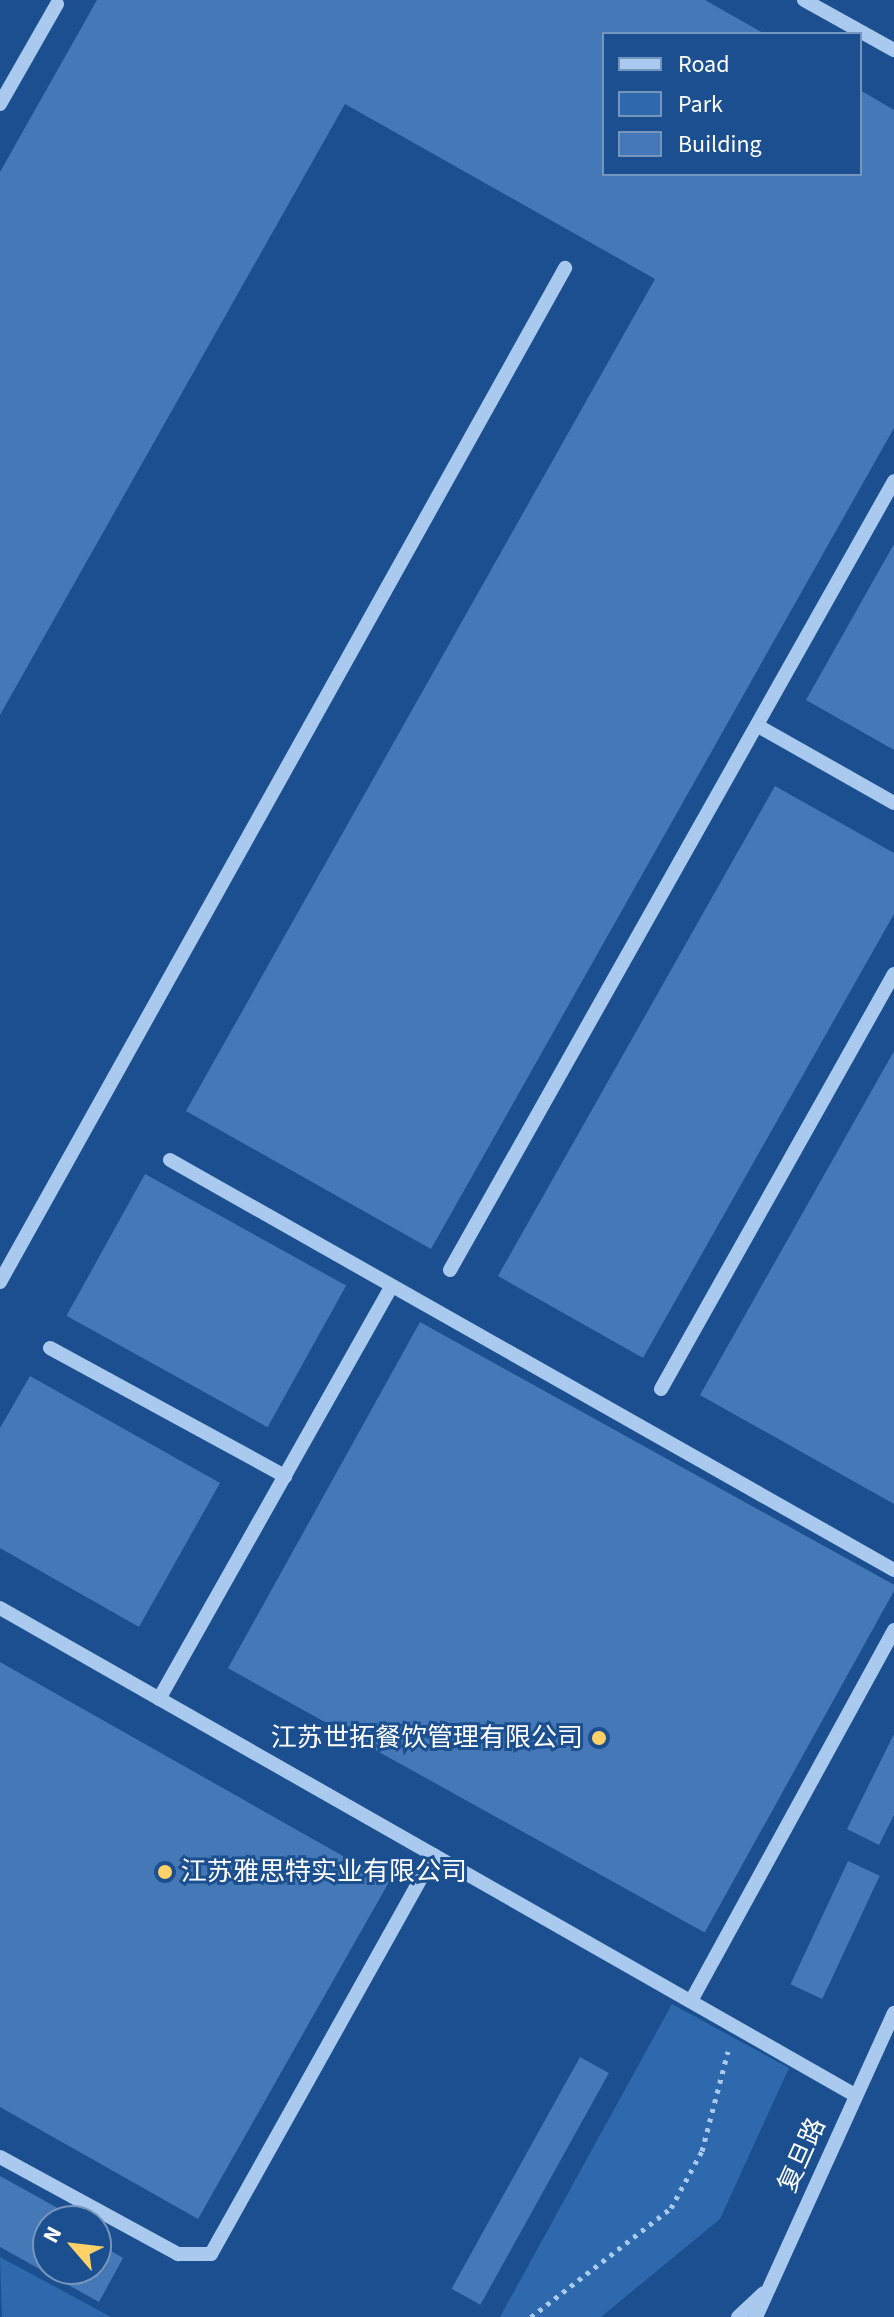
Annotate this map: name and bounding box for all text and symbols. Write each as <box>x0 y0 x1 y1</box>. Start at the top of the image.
legend <box>602 32 862 176</box>
text: Road <box>678 47 730 82</box>
text: Park <box>678 87 723 122</box>
text: Building <box>678 127 762 162</box>
place label: 江苏世拓餐饮管理有限公司 <box>271 1722 583 1754</box>
marker: 江苏世拓餐饮管理有限公司 <box>590 1729 608 1747</box>
place label: 江苏雅思特实业有限公司 <box>181 1856 467 1888</box>
marker: 江苏雅思特实业有限公司 <box>156 1863 174 1881</box>
street label: 复旦路 <box>772 2113 832 2197</box>
north arrow <box>32 2205 112 2285</box>
text: N <box>35 2221 70 2249</box>

